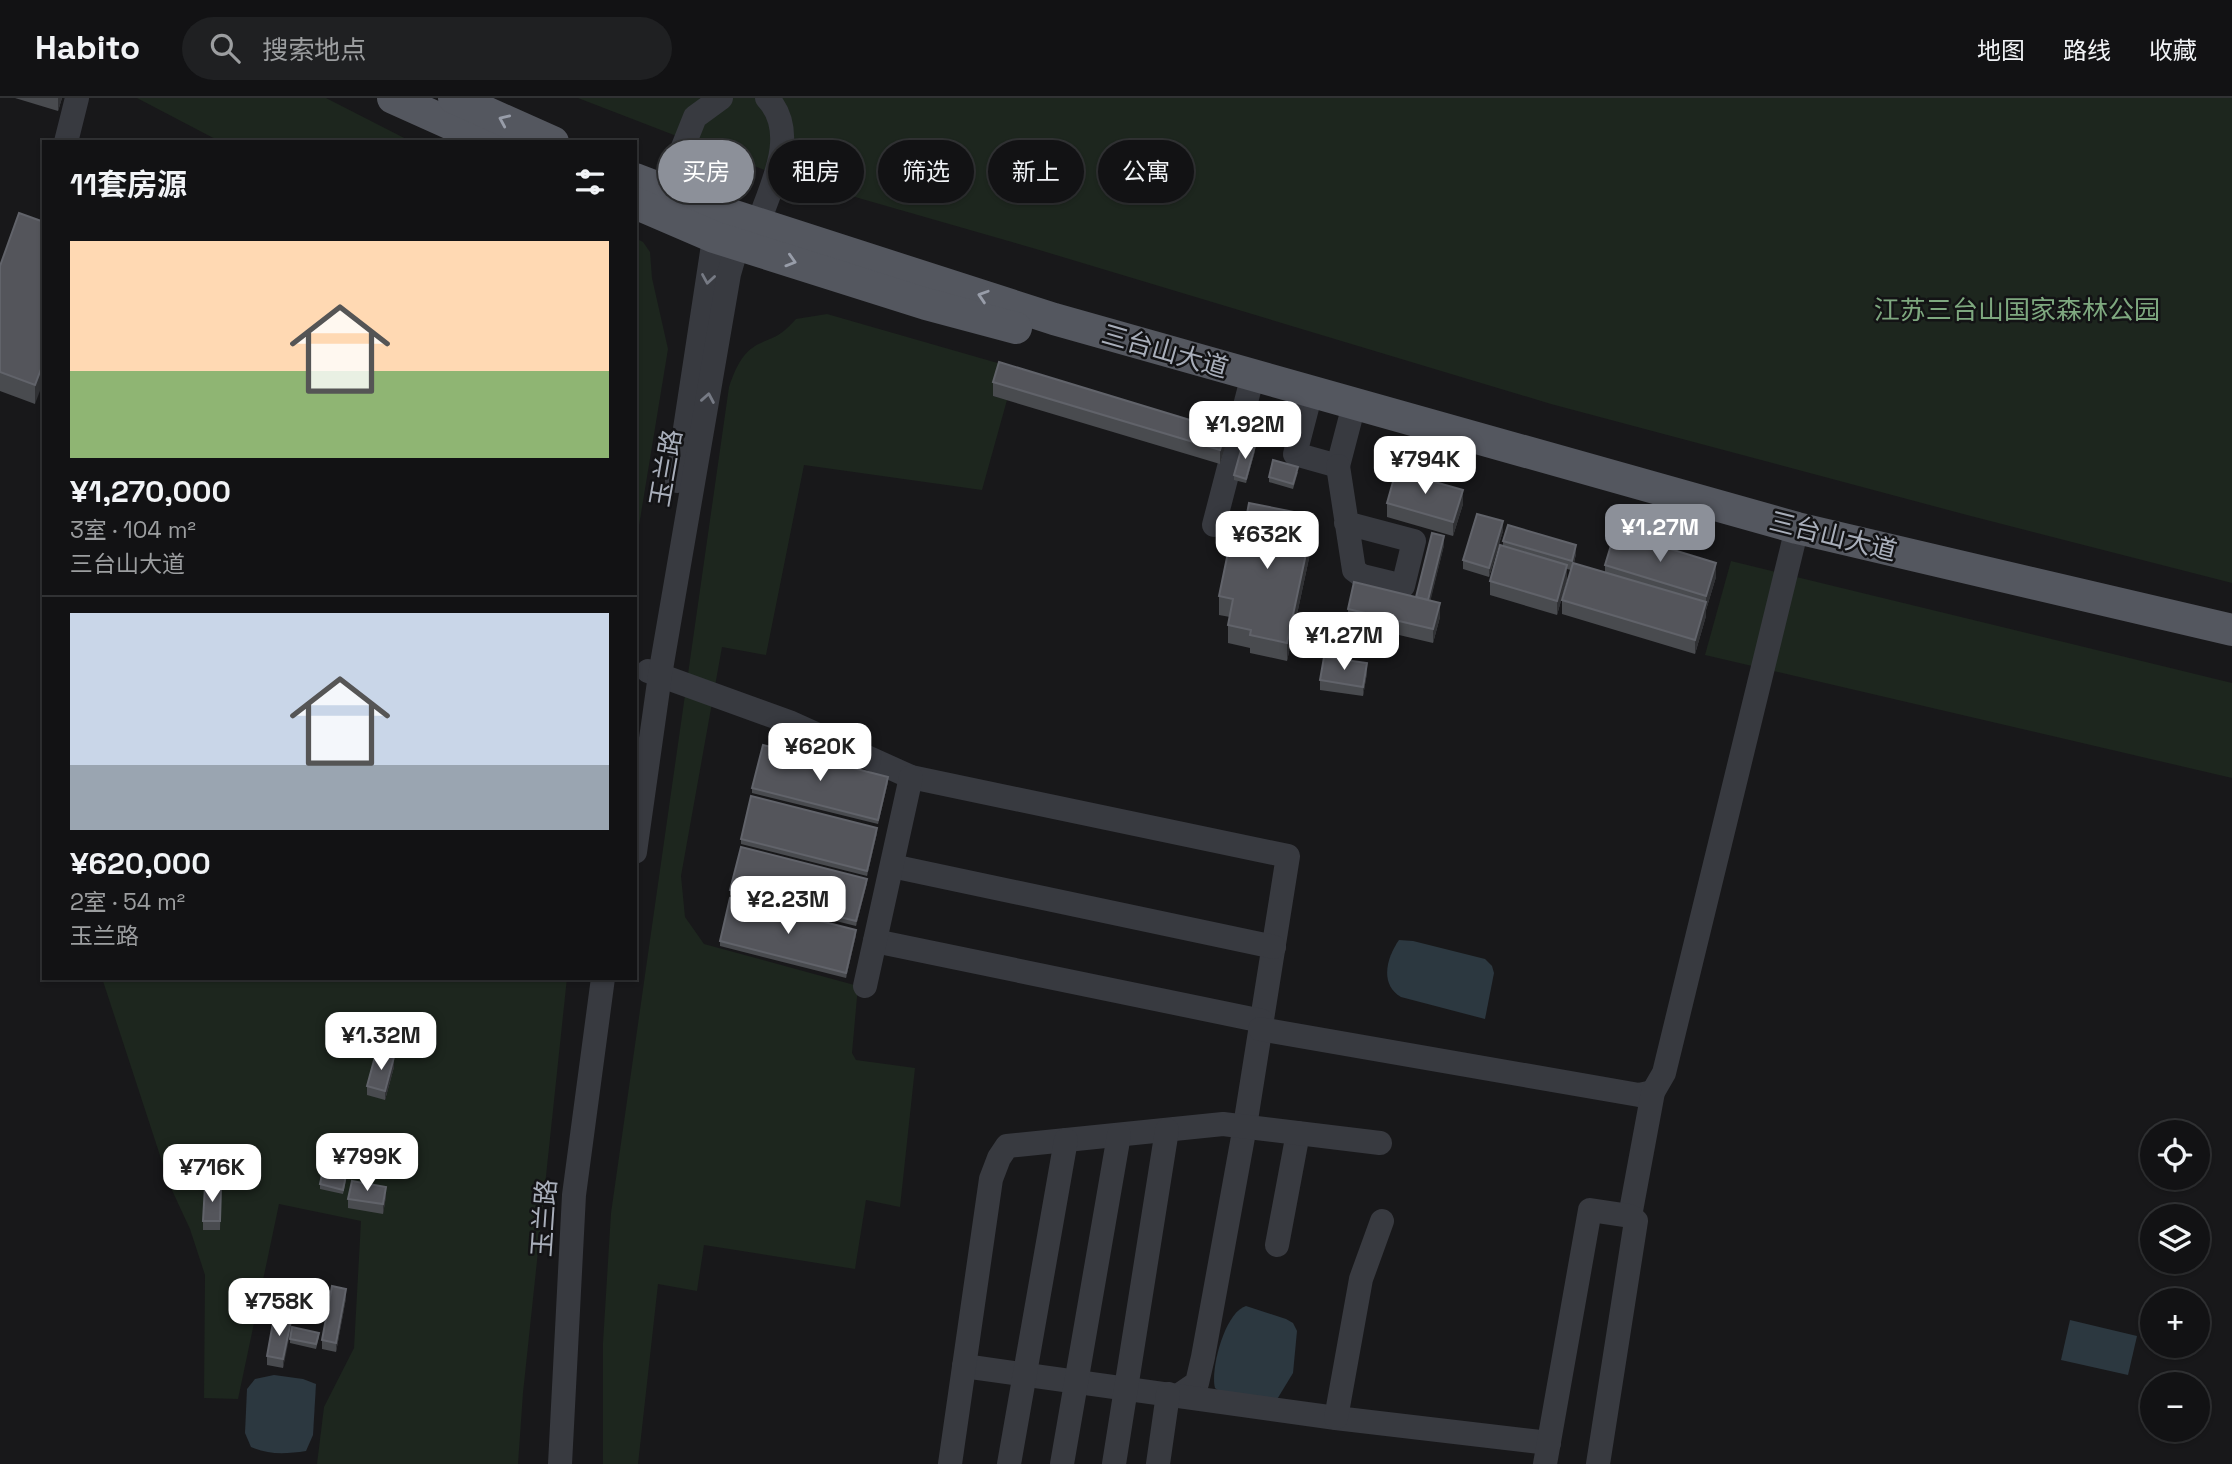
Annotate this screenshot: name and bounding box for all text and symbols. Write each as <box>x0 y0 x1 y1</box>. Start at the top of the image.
search box <box>182 17 672 80</box>
text: Habito <box>35 27 140 69</box>
icon: search <box>206 29 244 67</box>
text: 搜索地点 <box>262 33 366 67</box>
text: 地图 <box>1977 35 2025 66</box>
text: 路线 <box>2063 35 2111 66</box>
text: 收藏 <box>2149 35 2197 66</box>
one-way arrow <box>498 114 511 128</box>
chip: 买房 <box>658 140 754 203</box>
chip: 租房 <box>768 140 864 203</box>
chip: 筛选 <box>878 140 974 203</box>
chip: 新上 <box>988 140 1084 203</box>
chip: 公寓 <box>1098 140 1194 203</box>
icon: filters <box>571 163 609 201</box>
text: 11套房源 <box>70 165 187 204</box>
one-way arrow <box>785 252 797 267</box>
one-way arrow <box>701 273 716 285</box>
icon: home <box>277 286 403 412</box>
one-way arrow <box>977 290 989 305</box>
park label: 江苏三台山国家森林公园 <box>1874 293 2160 327</box>
street label: 三台山大道 <box>1098 317 1232 385</box>
one-way arrow <box>700 392 715 404</box>
pin: ¥1.92M <box>1188 402 1302 461</box>
text: ¥1.92M <box>1205 409 1285 439</box>
street label: 玉兰路 <box>642 427 690 509</box>
pin: ¥794K <box>1376 436 1474 496</box>
text: ¥794K <box>1390 444 1460 474</box>
text: ¥1,270,000 <box>70 472 231 511</box>
pin: ¥1.27M <box>1603 504 1717 564</box>
street label: 三台山大道 <box>1766 504 1900 568</box>
pin: ¥632K <box>1218 512 1316 571</box>
text: ¥1.27M <box>1621 512 1699 542</box>
text: 3室 · 104 m² <box>70 515 196 545</box>
text: ¥632K <box>1232 519 1302 549</box>
text: 三台山大道 <box>70 549 185 579</box>
pin: ¥1.27M <box>1287 612 1401 672</box>
text: ¥1.27M <box>1305 620 1383 650</box>
icon: home <box>277 658 403 784</box>
pin: ¥620K <box>771 724 869 783</box>
text: ¥620K <box>784 731 856 761</box>
text: ¥620,000 <box>70 844 211 883</box>
pin: ¥2.23M <box>731 876 845 936</box>
text: ¥2.23M <box>747 884 829 914</box>
text: 2室 · 54 m² <box>70 887 185 917</box>
text: 玉兰路 <box>70 921 139 951</box>
pin: ¥1.32M <box>324 1012 438 1072</box>
text: ¥1.32M <box>341 1020 421 1050</box>
map controls <box>2140 1120 2210 1442</box>
button: locate <box>2140 1120 2210 1190</box>
pin: ¥799K <box>318 1134 416 1193</box>
text: ¥799K <box>332 1141 402 1171</box>
pin: ¥716K <box>163 1144 261 1204</box>
text: ¥716K <box>179 1152 245 1182</box>
street label: 玉兰路 <box>524 1178 564 1258</box>
button: layers <box>2140 1204 2210 1274</box>
pin: ¥758K <box>230 1278 328 1338</box>
text: ¥758K <box>245 1286 314 1316</box>
button: + <box>2140 1288 2210 1358</box>
button: − <box>2140 1372 2210 1442</box>

